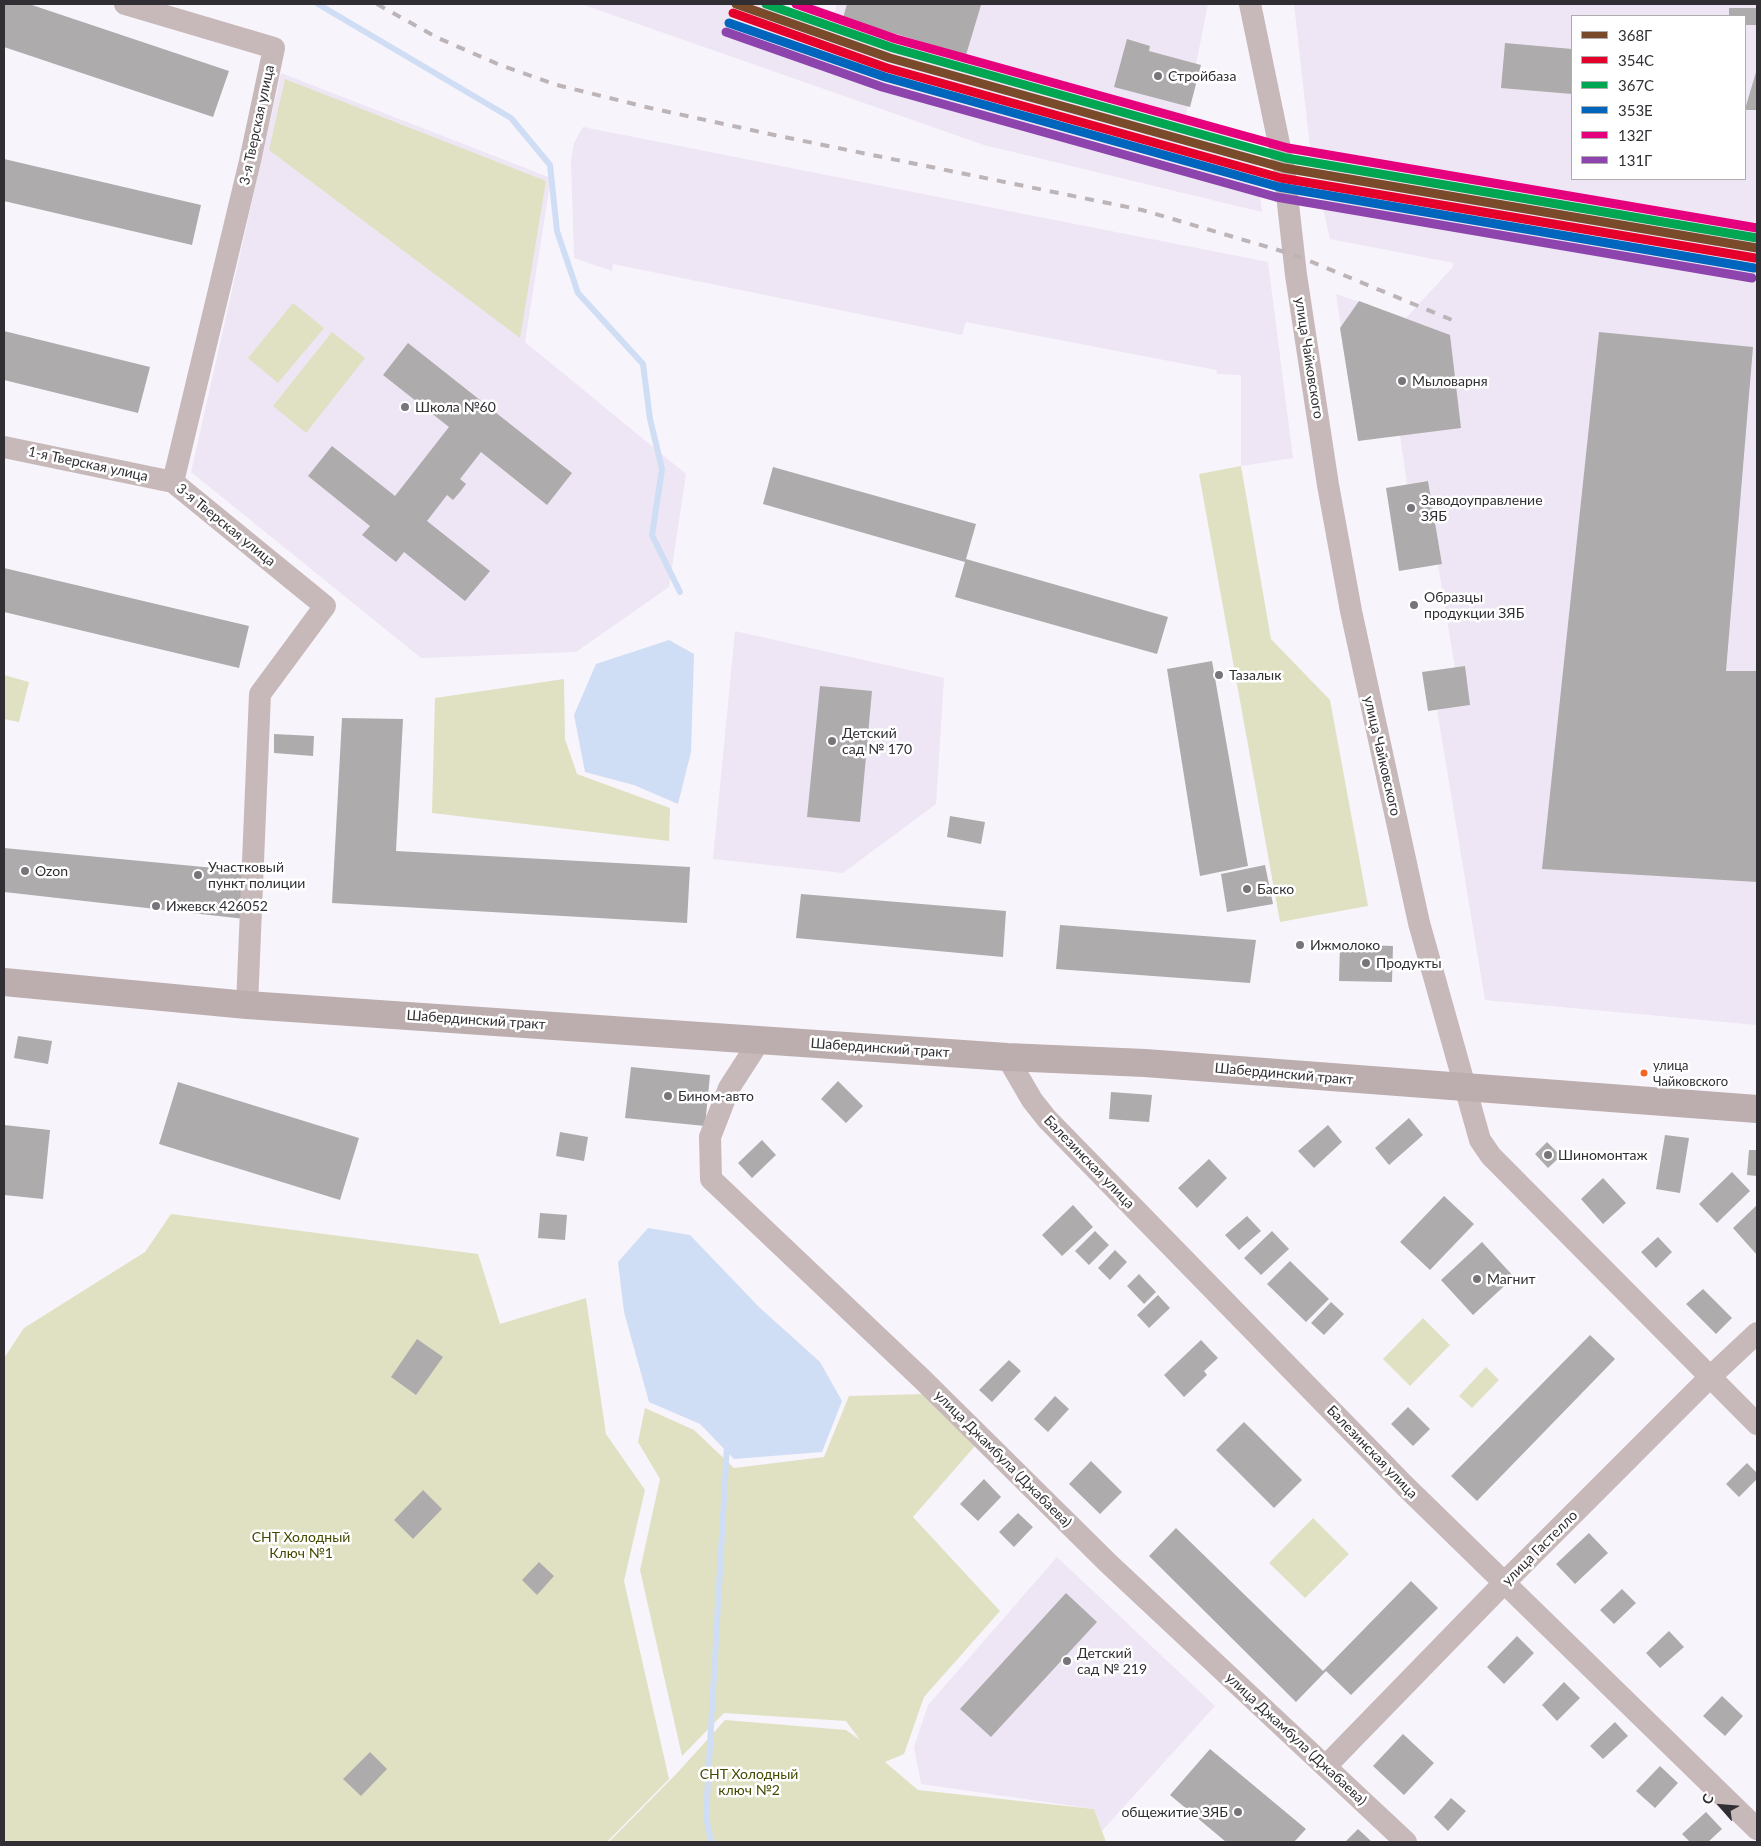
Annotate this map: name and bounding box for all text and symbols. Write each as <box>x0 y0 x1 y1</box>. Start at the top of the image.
legend <box>1571 15 1746 180</box>
text: 368Г <box>1618 26 1652 44</box>
text: 354С <box>1618 51 1654 69</box>
street label: 3-я Тверская улица <box>236 63 278 187</box>
place label: Стройбаза <box>1168 68 1236 84</box>
marker: Стройбаза <box>1152 70 1164 82</box>
text: 367С <box>1618 76 1654 94</box>
text: 353Е <box>1618 101 1653 119</box>
text: 132Г <box>1618 126 1652 144</box>
text: 131Г <box>1618 151 1652 169</box>
street label: улица Чайковского <box>1291 296 1327 420</box>
place label: Мыловарня <box>1412 373 1488 389</box>
marker: Мыловарня <box>1396 375 1408 387</box>
place label: Школа №60 <box>415 399 496 415</box>
marker: Школа №60 <box>399 401 411 413</box>
street label: 1-я Тверская улица <box>26 443 150 485</box>
street label: 3-я Тверская улица <box>173 480 279 570</box>
place label: Заводоуправление ЗЯБ <box>1421 492 1543 524</box>
marker: Заводоуправление ЗЯБ <box>1405 502 1417 514</box>
place label: Образцы продукции ЗЯБ <box>1424 589 1524 622</box>
marker: Образцы продукции ЗЯБ <box>1408 599 1420 611</box>
place label: Тазалык <box>1229 667 1281 683</box>
marker: Тазалык <box>1213 669 1225 681</box>
street label: улица Чайковского <box>1360 694 1404 818</box>
place label: Детский сад № 170 <box>842 725 912 758</box>
marker: Детский сад № 170 <box>826 735 838 747</box>
place label: Участковый пункт полиции <box>208 859 305 892</box>
place label: Ozon <box>35 863 68 879</box>
marker: Ozon <box>19 865 31 877</box>
marker: Участковый пункт полиции <box>192 869 204 881</box>
place label: Баско <box>1257 881 1294 897</box>
marker: Баско <box>1241 883 1253 895</box>
place label: Ижевск 426052 <box>166 898 268 914</box>
marker: Ижевск 426052 <box>150 900 162 912</box>
place label: Ижмолоко <box>1310 937 1380 953</box>
marker: Ижмолоко <box>1294 939 1306 951</box>
place label: Продукты <box>1376 955 1442 971</box>
marker: Продукты <box>1360 957 1372 969</box>
street label: Шабердинский тракт <box>406 1007 546 1033</box>
street label: Шабердинский тракт <box>810 1035 950 1061</box>
place label: улица Чайковского <box>1653 1058 1728 1089</box>
street label: Шабердинский тракт <box>1214 1060 1354 1088</box>
marker: улица Чайковского <box>1639 1068 1649 1078</box>
place label: Бином-авто <box>678 1088 754 1104</box>
marker: Бином-авто <box>662 1090 674 1102</box>
street label: Балезинская улица <box>1040 1112 1138 1212</box>
place label: Шиномонтаж <box>1558 1147 1648 1163</box>
marker: Шиномонтаж <box>1542 1149 1554 1161</box>
place label: Магнит <box>1487 1271 1536 1287</box>
marker: Магнит <box>1471 1273 1483 1285</box>
street label: улица Джамбула (Джабаева) <box>931 1387 1075 1531</box>
street label: Балезинская улица <box>1323 1402 1421 1502</box>
street label: улица Гастелло <box>1499 1507 1581 1589</box>
park label: СНТ Холодный Ключ №1 <box>252 1529 350 1561</box>
place label: Детский сад № 219 <box>1077 1645 1147 1678</box>
marker: Детский сад № 219 <box>1061 1655 1073 1667</box>
street label: улица Джамбула (Джабаева) <box>1222 1669 1370 1809</box>
park label: СНТ Холодный ключ №2 <box>700 1766 798 1798</box>
north arrow <box>1696 1781 1746 1831</box>
text: С <box>1698 1791 1717 1807</box>
place label: общежитие ЗЯБ <box>1121 1804 1228 1820</box>
marker: общежитие ЗЯБ <box>1232 1806 1244 1818</box>

